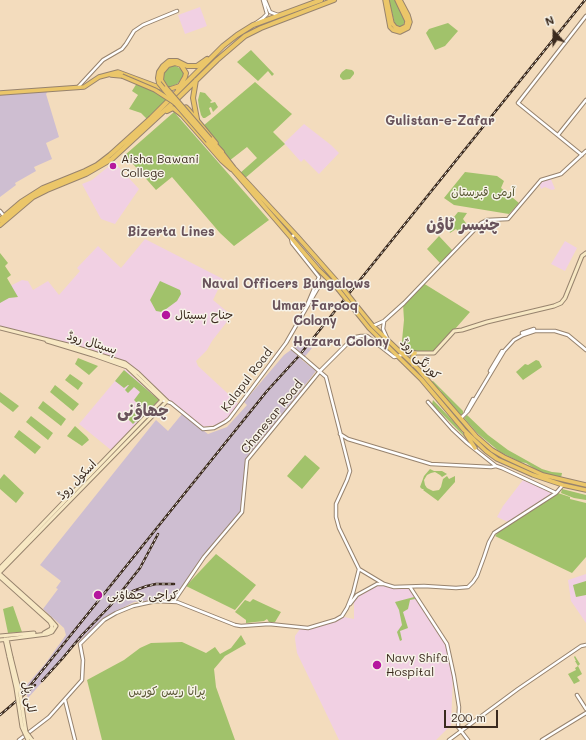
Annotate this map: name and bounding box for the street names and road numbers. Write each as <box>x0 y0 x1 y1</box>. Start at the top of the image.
street label: ہسپتال روڈ <box>65 329 119 357</box>
street label: کورنگی روڈ <box>397 335 443 383</box>
street label: Kalapul Road <box>218 345 276 415</box>
street label: Chanesar Road <box>238 378 306 456</box>
street label: اسکول روڈ <box>54 457 100 503</box>
street label: للی پل <box>19 680 39 714</box>

